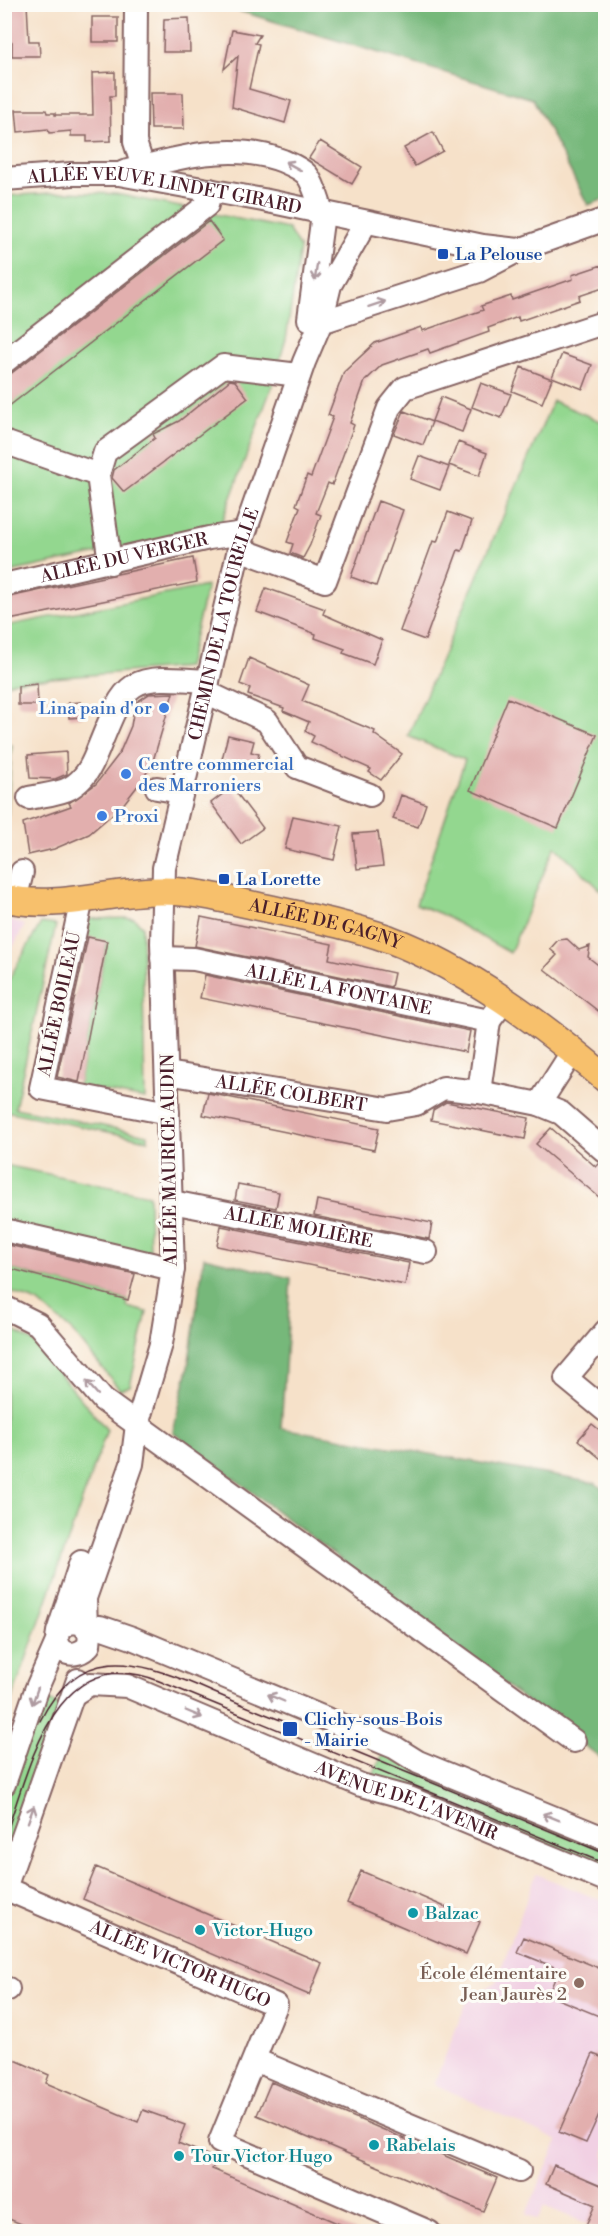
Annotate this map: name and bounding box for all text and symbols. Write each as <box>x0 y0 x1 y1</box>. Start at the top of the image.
one-way arrow <box>285 160 302 172</box>
street label: ALLÉE VEUVE LINDET GIRARD <box>25 163 304 220</box>
place label: La Pelouse <box>455 243 543 266</box>
marker: La Pelouse <box>436 247 450 261</box>
one-way arrow <box>310 261 321 281</box>
one-way arrow <box>367 298 386 309</box>
street label: CHEMIN DE LA TOURELLE <box>183 505 264 743</box>
street label: ALLÉE DU VERGER <box>37 528 210 589</box>
place label: Lina pain d'or <box>39 697 152 720</box>
marker: Lina pain d'or <box>157 701 171 715</box>
place label: Centre commercial des Marroniers <box>138 753 295 797</box>
marker: Centre commercial des Marroniers <box>119 767 133 781</box>
place label: Proxi <box>114 805 159 828</box>
marker: Proxi <box>95 809 109 823</box>
place label: La Lorette <box>236 868 321 891</box>
marker: La Lorette <box>217 872 231 886</box>
street label: ALLÉE DE GAGNY <box>246 893 406 955</box>
street label: ALLÉE BOILEAU <box>33 929 86 1079</box>
street label: ALLÉE LA FONTAINE <box>243 959 434 1021</box>
street label: ALLÉE MAURICE AUDIN <box>156 1053 183 1267</box>
street label: ALLÉE COLBERT <box>213 1070 369 1118</box>
street label: ALLÉE MOLIÈRE <box>221 1201 375 1253</box>
one-way arrow <box>85 1381 99 1396</box>
one-way arrow <box>28 1686 39 1705</box>
one-way arrow <box>268 1692 286 1703</box>
place label: Clichy-sous-Bois - Mairie <box>304 1708 443 1752</box>
one-way arrow <box>184 1709 203 1720</box>
marker: Clichy-sous-Bois - Mairie <box>281 1720 299 1738</box>
street label: AVENUE DE L'AVENIR <box>311 1756 501 1846</box>
one-way arrow <box>27 1805 38 1823</box>
one-way arrow <box>543 1811 561 1822</box>
place label: Balzac <box>424 1902 479 1925</box>
marker: Balzac <box>406 1906 420 1920</box>
street label: ALLÉE VICTOR HUGO <box>85 1915 274 2013</box>
place label: Victor-Hugo <box>211 1919 313 1942</box>
marker: Victor-Hugo <box>193 1923 207 1937</box>
place label: École élémentaire Jean Jaurès 2 <box>420 1962 567 2006</box>
marker: École élémentaire Jean Jaurès 2 <box>572 1976 586 1990</box>
place label: Rabelais <box>386 2134 456 2157</box>
marker: Rabelais <box>367 2138 381 2152</box>
place label: Tour Victor Hugo <box>191 2145 333 2168</box>
marker: Tour Victor Hugo <box>172 2149 186 2163</box>

